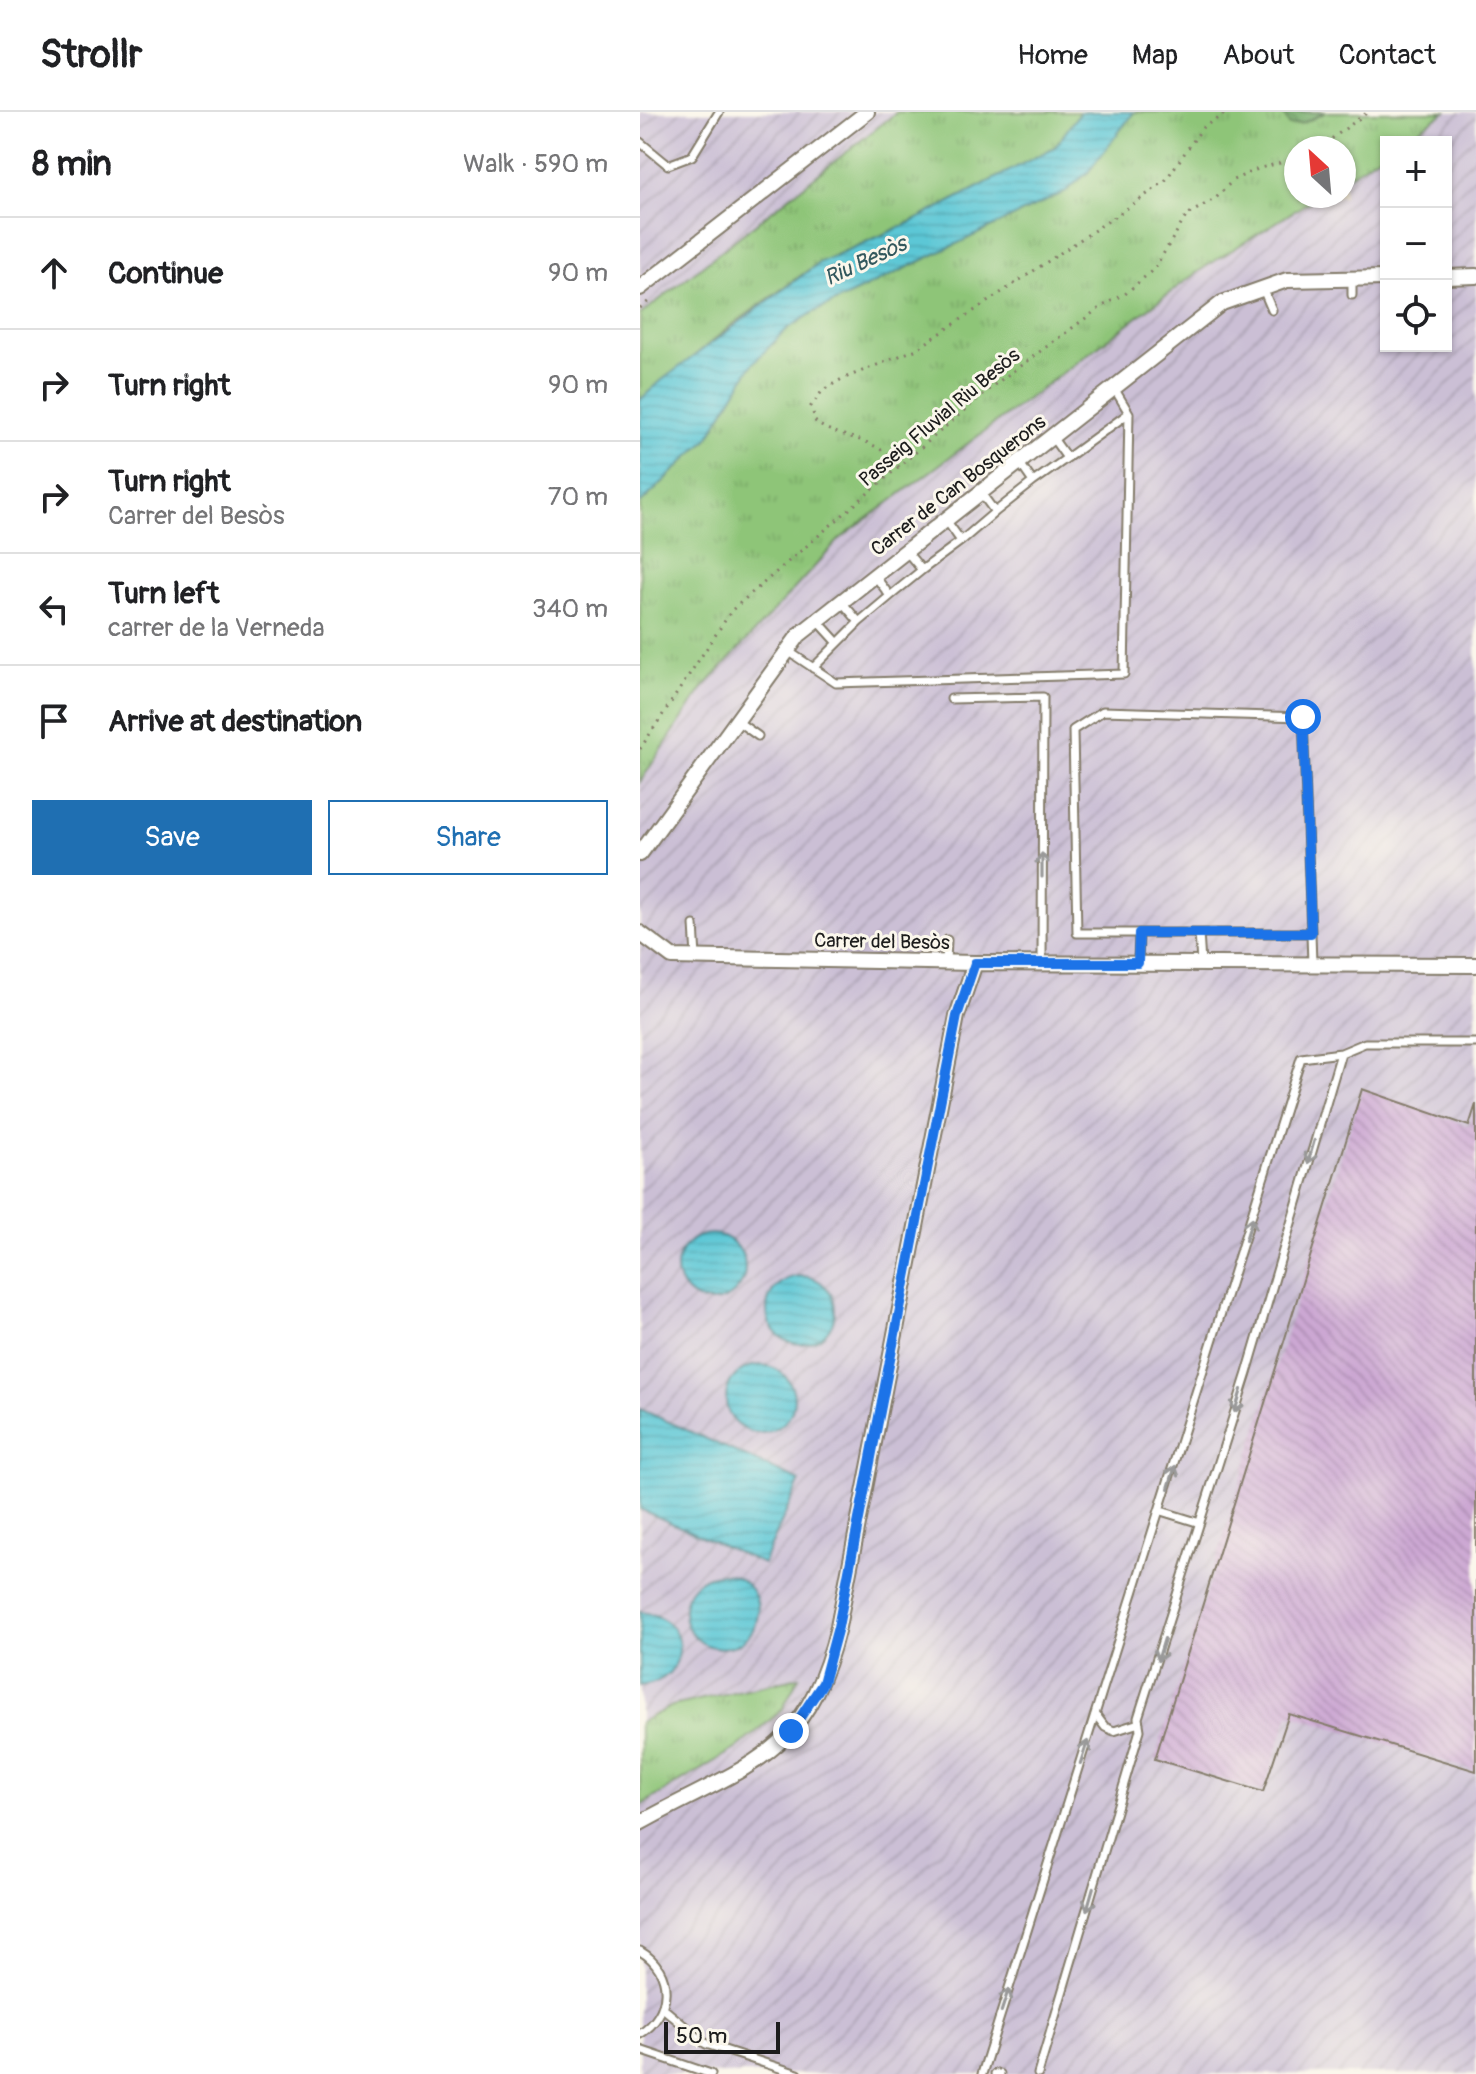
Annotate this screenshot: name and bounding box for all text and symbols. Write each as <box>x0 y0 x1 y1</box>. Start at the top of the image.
text: Strollr <box>40 31 142 79</box>
text: Home <box>1017 38 1088 73</box>
text: Map <box>1132 38 1178 73</box>
text: About <box>1222 38 1295 73</box>
text: Contact <box>1339 38 1436 73</box>
north arrow <box>1284 136 1356 208</box>
map controls <box>1380 136 1452 352</box>
button: + <box>1380 136 1452 208</box>
text: 8 min <box>32 143 112 186</box>
text: Walk · 590 m <box>463 148 608 180</box>
button: − <box>1380 208 1452 280</box>
water label: Riu Besòs <box>820 229 913 292</box>
icon: ahead <box>32 251 76 295</box>
text: Continue <box>108 255 223 292</box>
text: 90 m <box>548 257 608 289</box>
button: locate <box>1380 280 1452 352</box>
street label: Passeig Fluvial Riu Besòs <box>854 343 1025 492</box>
icon: right <box>32 363 76 407</box>
text: Turn right <box>108 367 231 404</box>
text: 90 m <box>548 369 608 401</box>
street label: Carrer de Can Bosquerons <box>866 409 1051 561</box>
text: Turn right <box>108 463 231 500</box>
icon: right <box>32 475 76 519</box>
text: 70 m <box>548 481 608 513</box>
text: Carrer del Besòs <box>108 500 285 532</box>
text: Turn left <box>108 575 219 612</box>
icon: left <box>32 587 76 631</box>
text: 340 m <box>532 593 608 625</box>
text: carrer de la Verneda <box>108 612 325 644</box>
icon: arrive <box>32 699 76 743</box>
route start <box>1285 699 1321 735</box>
text: Arrive at destination <box>108 703 362 740</box>
button: Save <box>32 800 312 875</box>
button: Share <box>328 800 608 875</box>
one-way arrow <box>1034 852 1050 879</box>
street label: Carrer del Besòs <box>814 928 950 955</box>
one-way arrow <box>1303 1139 1317 1164</box>
one-way arrow <box>1242 1217 1257 1243</box>
one-way arrow <box>1230 1388 1245 1414</box>
one-way arrow <box>1165 1465 1180 1490</box>
one-way arrow <box>1153 1636 1168 1662</box>
route end <box>773 1713 809 1749</box>
one-way arrow <box>1078 1740 1093 1765</box>
one-way arrow <box>1082 1885 1097 1911</box>
one-way arrow <box>999 1987 1014 2012</box>
scale bar <box>664 2018 780 2054</box>
text: 50 m <box>676 2022 727 2050</box>

